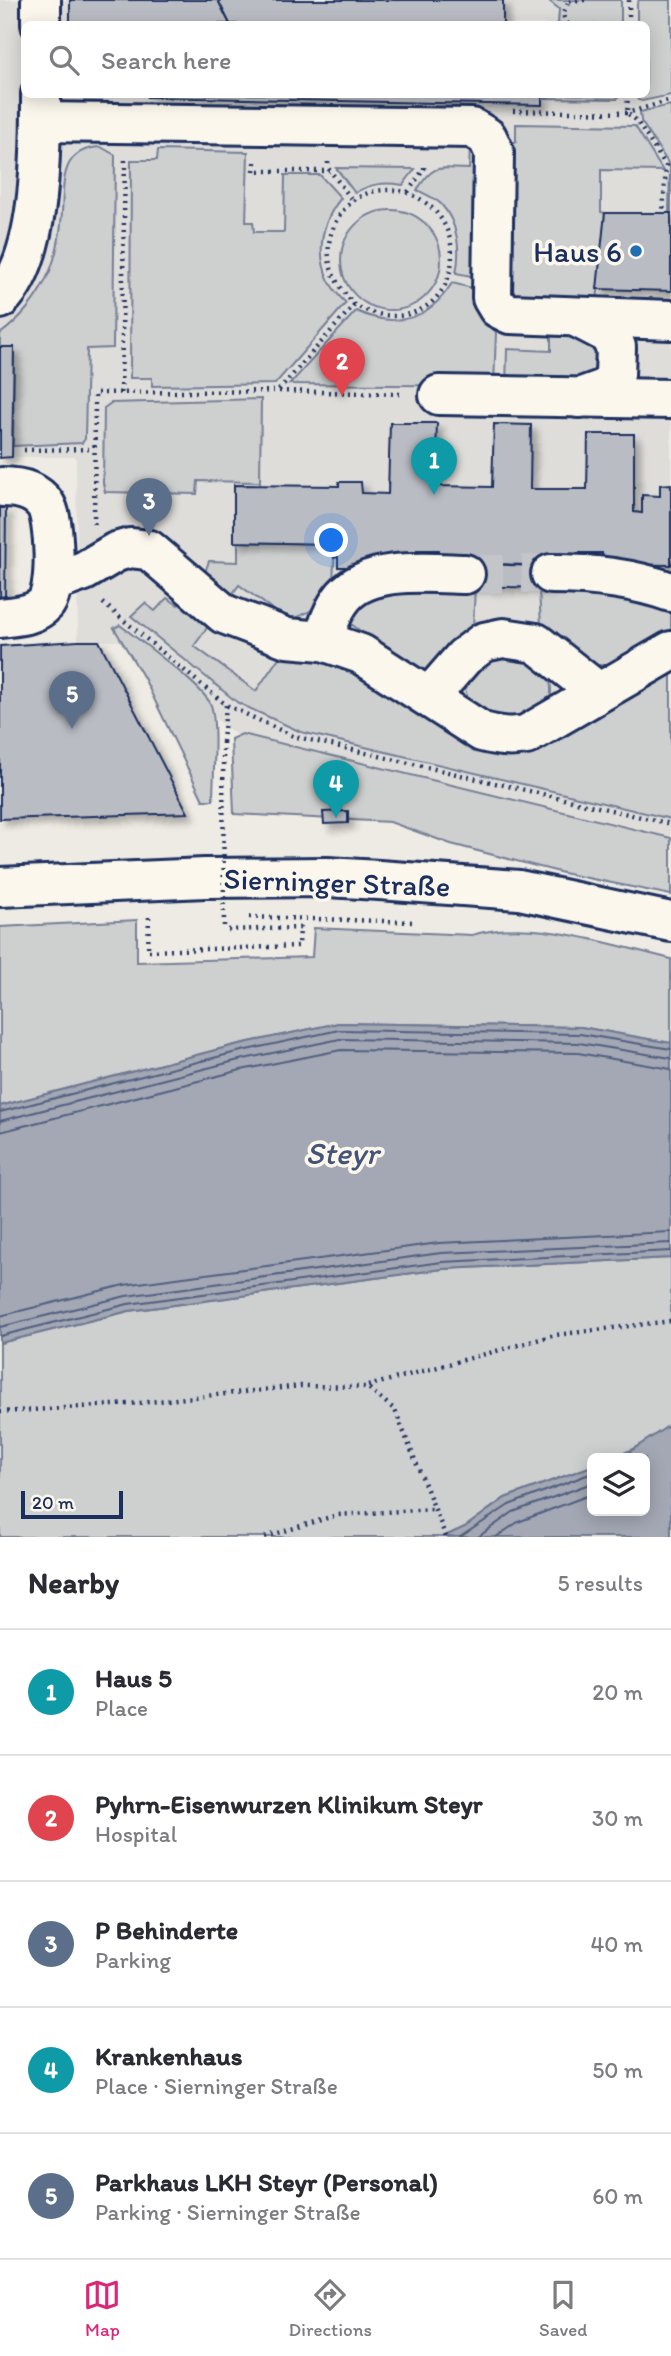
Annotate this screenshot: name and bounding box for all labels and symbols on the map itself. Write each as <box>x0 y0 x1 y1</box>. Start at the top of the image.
place label: Haus 6 <box>533 233 622 270</box>
marker: Haus 6 <box>628 243 644 259</box>
pin: 2 <box>319 338 365 396</box>
pin: 1 <box>411 437 457 495</box>
pin: 3 <box>126 478 172 536</box>
your location <box>314 523 348 557</box>
pin: 5 <box>49 671 95 729</box>
pin: 4 <box>313 760 359 818</box>
street label: Sierninger Straße <box>223 860 451 904</box>
water label: Steyr <box>306 1134 382 1172</box>
scale bar <box>21 1488 122 1520</box>

